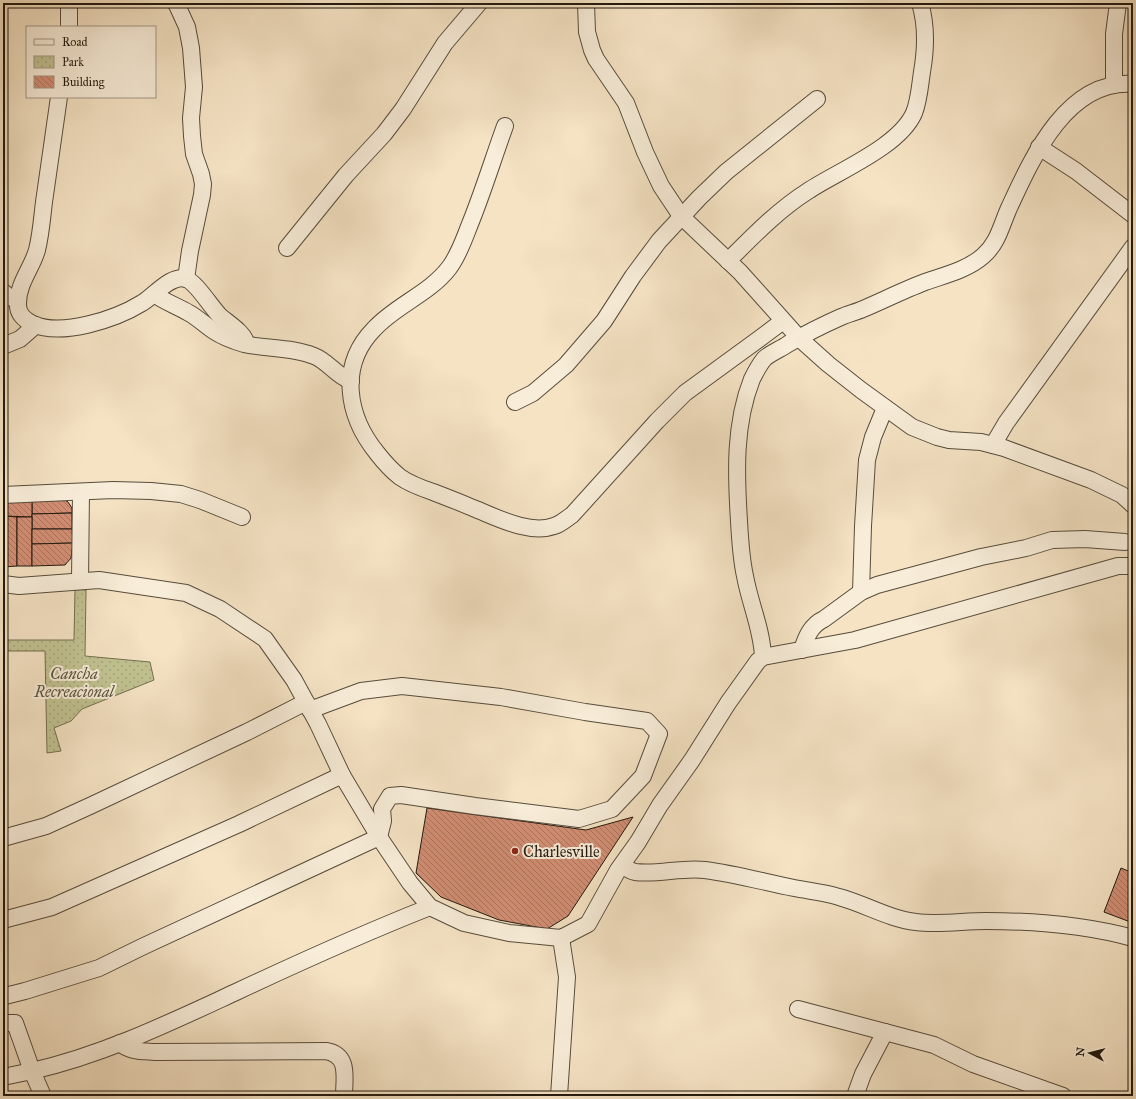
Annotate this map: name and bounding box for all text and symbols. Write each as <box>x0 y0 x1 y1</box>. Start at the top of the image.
legend <box>26 26 156 98</box>
text: Road <box>62 35 88 49</box>
text: Park <box>62 55 84 69</box>
text: Building <box>62 75 105 90</box>
park label: Cancha Recreacional <box>33 664 116 701</box>
place label: Charlesville <box>523 842 600 861</box>
marker: Charlesville <box>510 846 520 856</box>
north arrow <box>1070 1033 1110 1073</box>
text: N <box>1074 1046 1088 1057</box>

